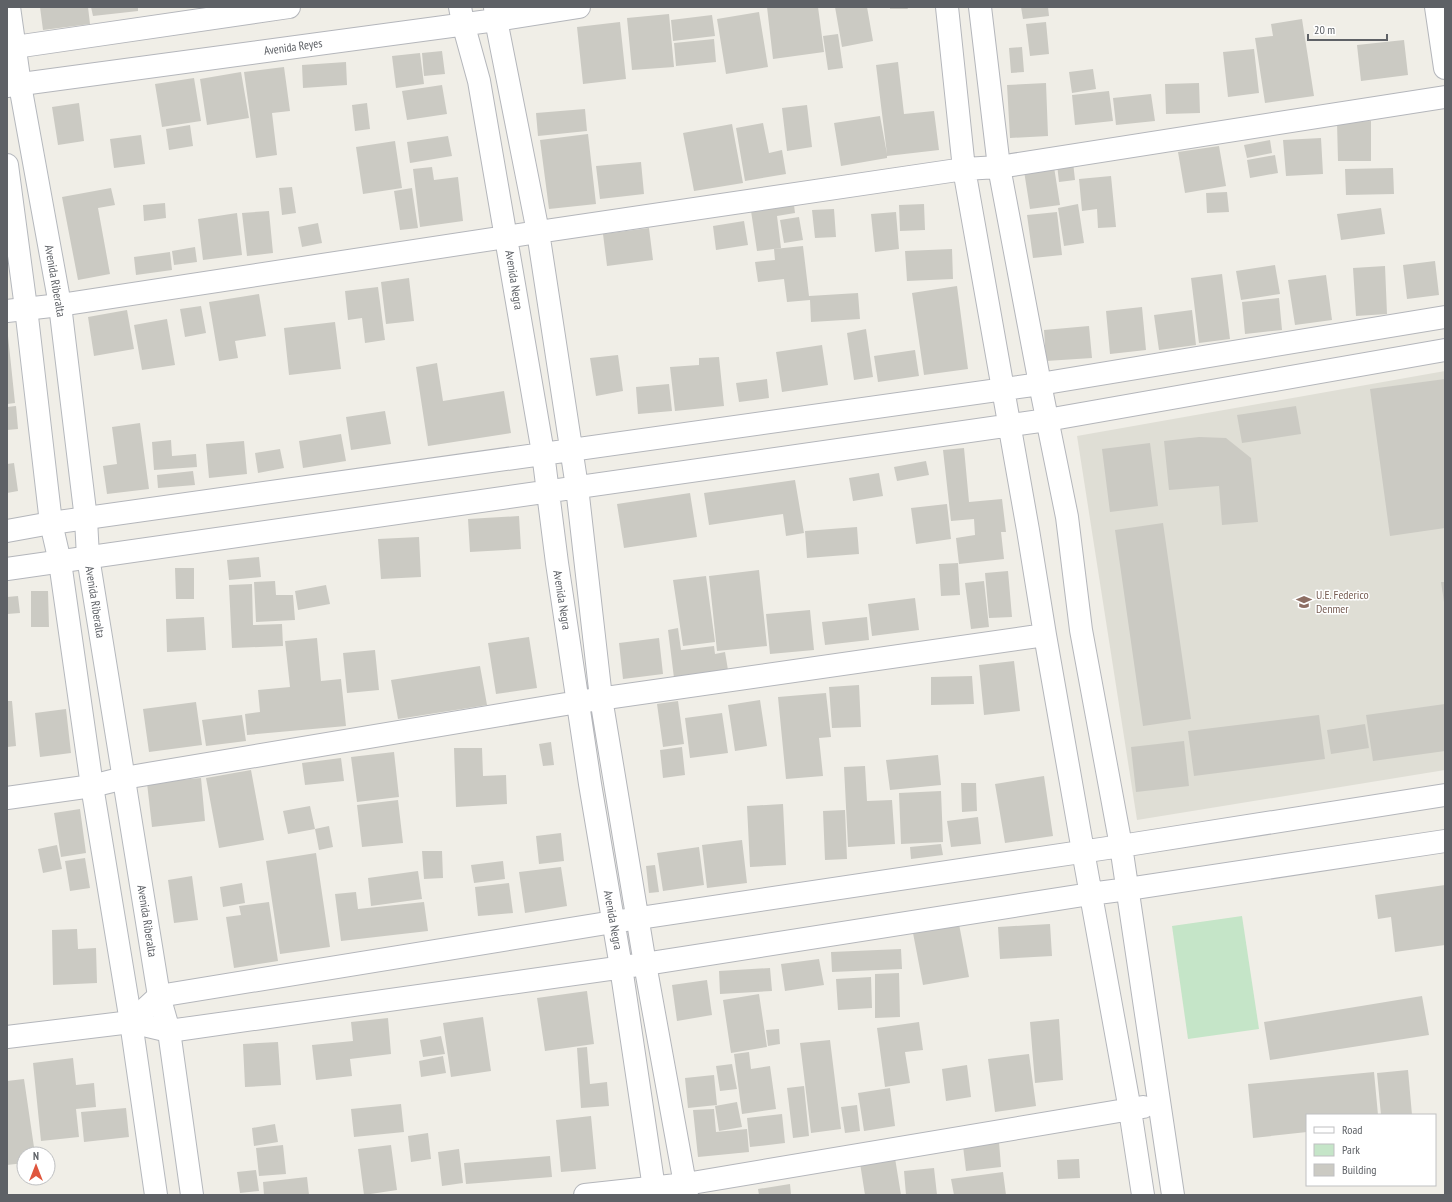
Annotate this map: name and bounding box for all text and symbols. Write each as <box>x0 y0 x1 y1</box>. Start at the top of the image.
scale bar <box>1308 16 1387 42</box>
text: 20 m <box>1314 22 1335 37</box>
street label: Avenida Reyes <box>263 35 323 58</box>
street label: Avenida Riberalta <box>42 244 69 318</box>
street label: Avenida Negra <box>502 249 527 311</box>
street label: Avenida Riberalta <box>82 565 109 639</box>
street label: Avenida Negra <box>550 569 575 631</box>
place label: U.E. Federico Denmer <box>1316 587 1369 616</box>
school or university icon: U.E. Federico Denmer <box>1295 593 1313 611</box>
street label: Avenida Riberalta <box>134 884 161 958</box>
street label: Avenida Negra <box>601 889 626 951</box>
legend <box>1306 1114 1436 1186</box>
text: Road <box>1342 1122 1362 1137</box>
text: Park <box>1342 1142 1360 1157</box>
north arrow <box>16 1146 56 1186</box>
text: N <box>33 1149 39 1163</box>
text: Building <box>1342 1162 1377 1177</box>

